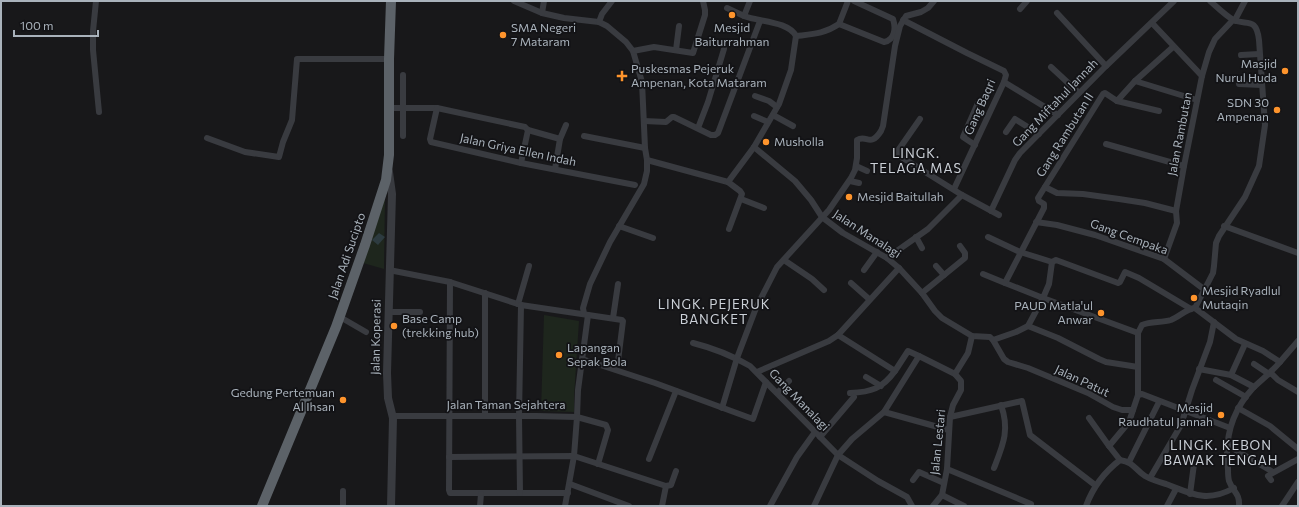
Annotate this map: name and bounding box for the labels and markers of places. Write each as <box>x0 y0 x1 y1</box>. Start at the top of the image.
marker: Mesjid Baiturrahman <box>727 10 737 20</box>
place label: SMA Negeri 7 Mataram <box>511 20 576 48</box>
place label: Mesjid Baiturrahman <box>695 20 769 48</box>
marker: SMA Negeri 7 Mataram <box>498 30 508 40</box>
place label: Masjid Nurul Huda <box>1216 56 1277 84</box>
place label: Puskesmas Pejeruk Ampenan, Kota Mataram <box>631 61 767 89</box>
marker: Masjid Nurul Huda <box>1280 66 1290 76</box>
marker: Puskesmas Pejeruk Ampenan, Kota Mataram <box>616 70 628 82</box>
place label: SDN 30 Ampenan <box>1217 95 1269 123</box>
marker: SDN 30 Ampenan <box>1272 105 1282 115</box>
place label: Musholla <box>774 134 824 148</box>
marker: Musholla <box>761 137 771 147</box>
place label: Mesjid Baitullah <box>857 189 944 203</box>
marker: Mesjid Baitullah <box>844 192 854 202</box>
place label: Mesjid Ryadlul Mutaqin <box>1202 283 1281 311</box>
marker: Mesjid Ryadlul Mutaqin <box>1189 293 1199 303</box>
place label: PAUD Matla'ul Anwar <box>1014 298 1093 326</box>
marker: PAUD Matla'ul Anwar <box>1096 308 1106 318</box>
place label: Base Camp (trekking hub) <box>402 311 479 339</box>
marker: Base Camp (trekking hub) <box>389 321 399 331</box>
place label: Lapangan Sepak Bola <box>567 340 627 368</box>
marker: Lapangan Sepak Bola <box>554 350 564 360</box>
place label: Gedung Pertemuan Al Ihsan <box>231 385 335 413</box>
marker: Gedung Pertemuan Al Ihsan <box>338 395 348 405</box>
place label: Mesjid Raudhatul Jannah <box>1118 400 1213 429</box>
marker: Mesjid Raudhatul Jannah <box>1216 410 1226 420</box>

